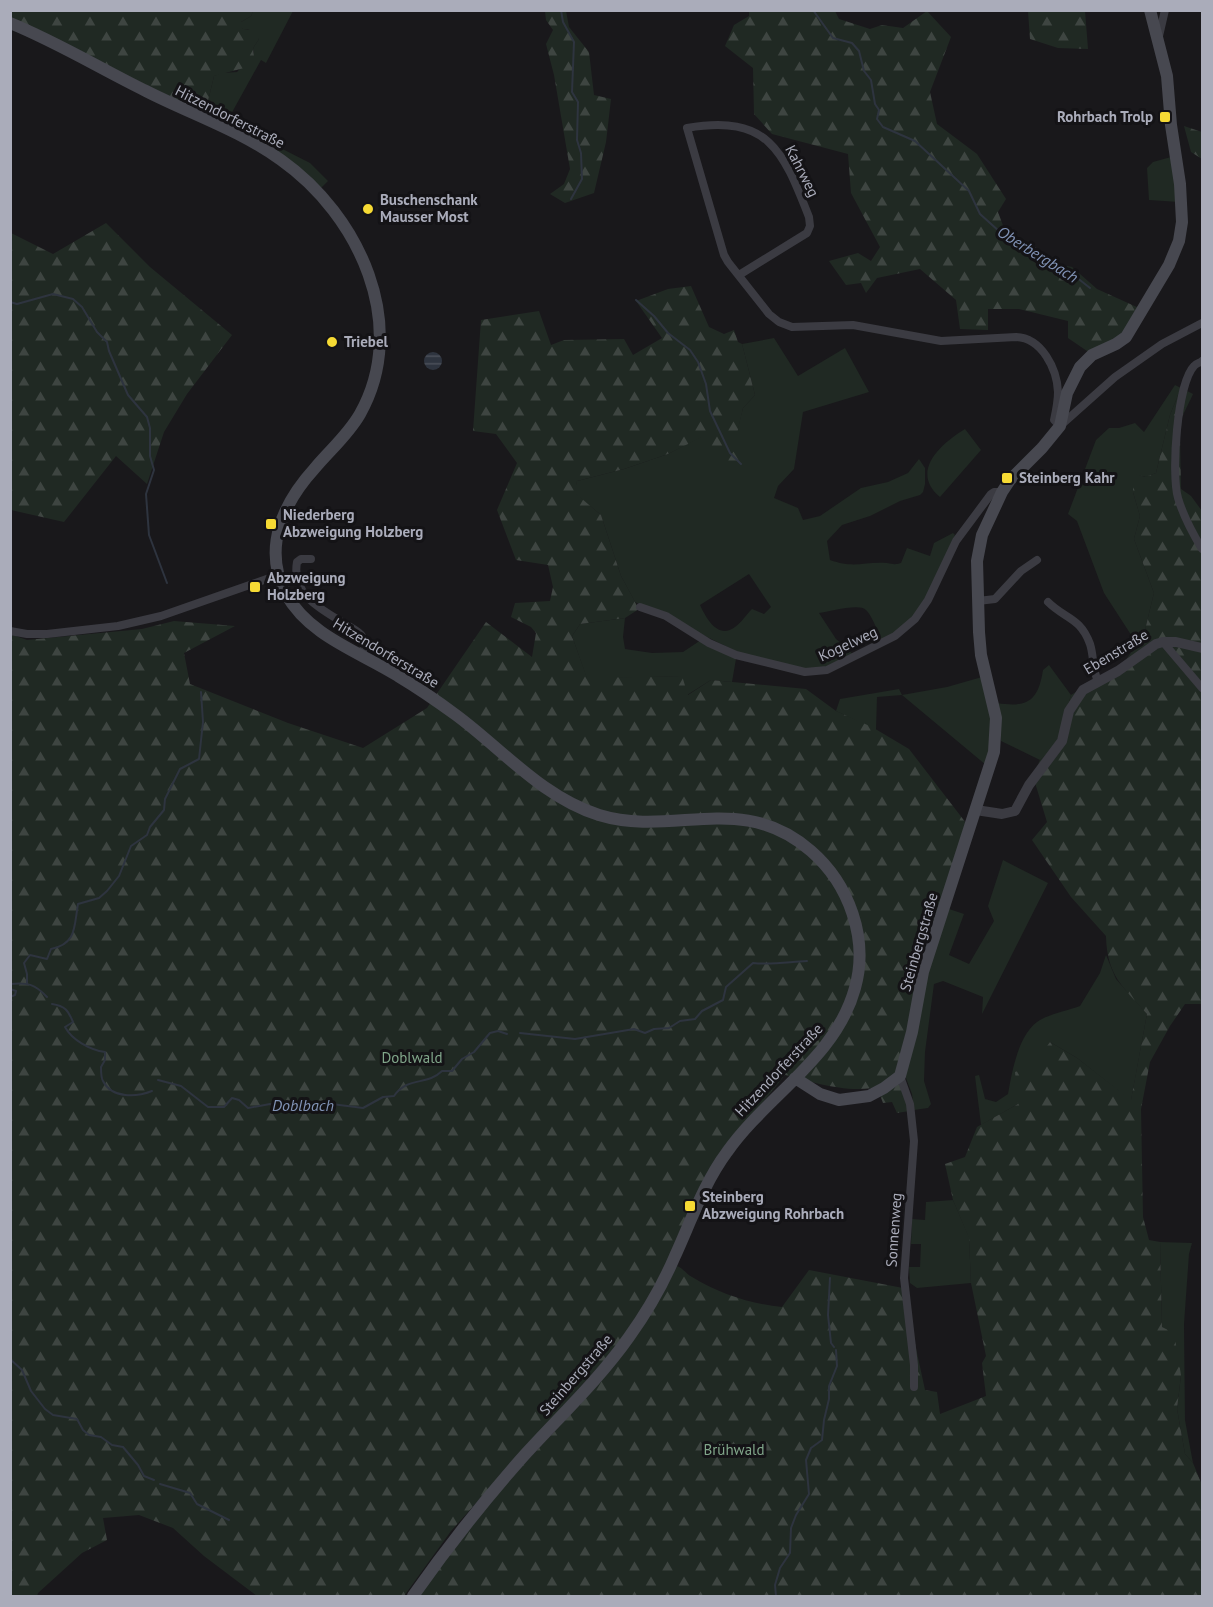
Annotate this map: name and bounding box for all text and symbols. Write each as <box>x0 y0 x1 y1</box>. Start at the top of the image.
street label: Hitzendorferstraße <box>172 81 288 152</box>
place label: Rohrbach Trolp <box>1057 107 1153 126</box>
marker: Rohrbach Trolp <box>1158 110 1172 124</box>
street label: Kahrweg <box>781 142 824 200</box>
place label: Buschenschank Mausser Most <box>380 190 478 226</box>
marker: Buschenschank Mausser Most <box>361 202 375 216</box>
water label: Oberbergbach <box>994 221 1082 287</box>
place label: Triebel <box>344 332 389 351</box>
marker: Triebel <box>325 335 339 349</box>
place label: Steinberg Kahr <box>1019 468 1115 487</box>
marker: Steinberg Kahr <box>1000 471 1014 485</box>
place label: Niederberg Abzweigung Holzberg <box>283 505 423 541</box>
marker: Niederberg Abzweigung Holzberg <box>264 517 278 531</box>
place label: Abzweigung Holzberg <box>267 568 346 604</box>
marker: Abzweigung Holzberg <box>248 580 262 594</box>
street label: Hitzendorferstraße <box>330 613 443 692</box>
street label: Kogelweg <box>815 622 880 665</box>
street label: Ebenstraße <box>1080 625 1152 678</box>
street label: Steinbergstraße <box>895 890 942 994</box>
street label: Hitzendorferstraße <box>731 1019 827 1120</box>
park label: Doblwald <box>381 1048 443 1067</box>
water label: Doblbach <box>272 1095 334 1115</box>
place label: Steinberg Abzweigung Rohrbach <box>702 1187 844 1223</box>
street label: Sonnenweg <box>881 1192 906 1268</box>
marker: Steinberg Abzweigung Rohrbach <box>683 1199 697 1213</box>
street label: Steinbergstraße <box>535 1330 616 1419</box>
park label: Brühwald <box>703 1440 765 1459</box>

